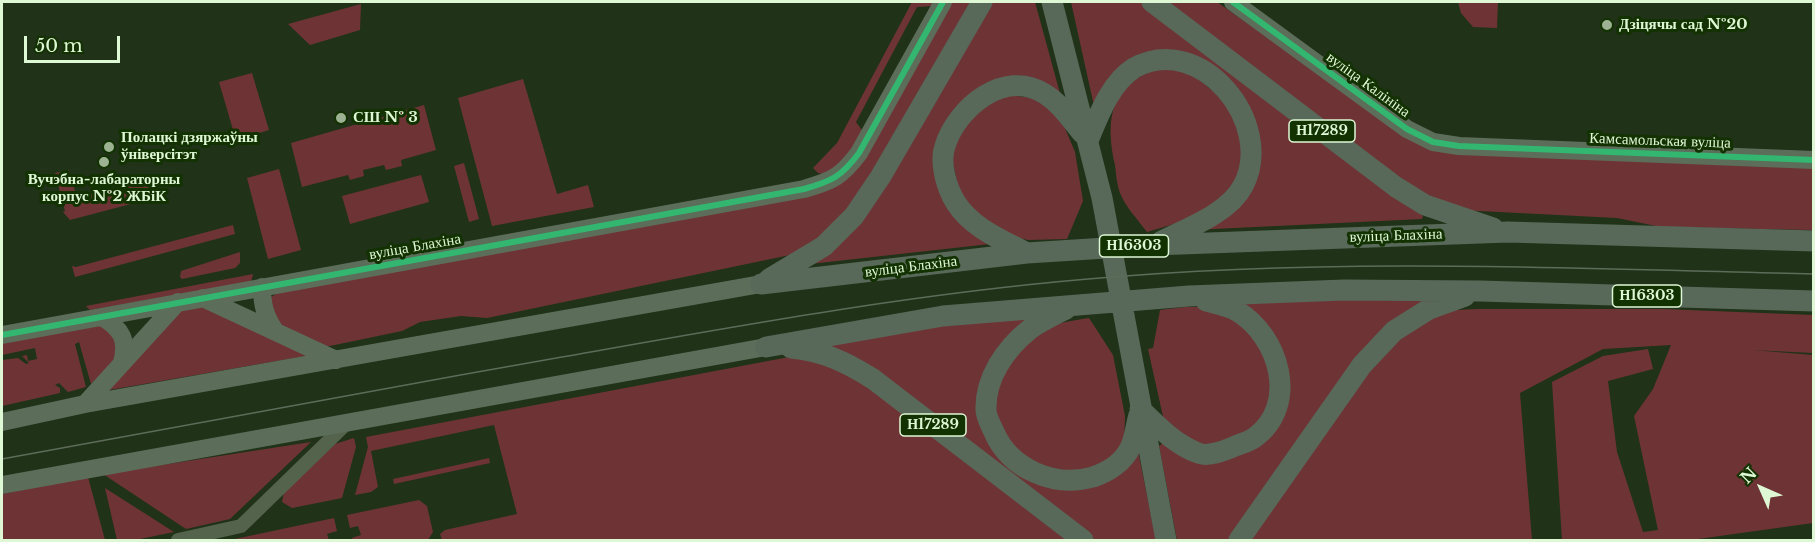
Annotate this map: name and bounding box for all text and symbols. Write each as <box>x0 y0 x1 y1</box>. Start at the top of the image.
place label: Дзіцячы сад №20 <box>1619 16 1748 34</box>
marker: Дзіцячы сад №20 <box>1600 18 1614 32</box>
scale bar <box>27 24 123 62</box>
text: 50 m <box>35 35 83 57</box>
street label: вуліца Калініна <box>1323 49 1413 121</box>
place label: СШ № 3 <box>353 109 418 127</box>
marker: СШ № 3 <box>334 111 348 125</box>
road number: Н17289 <box>1289 120 1355 142</box>
place label: Полацкі дзяржаўны ўніверсітэт <box>121 129 258 164</box>
street label: Камсамольская вуліца <box>1589 130 1731 152</box>
marker: Полацкі дзяржаўны ўніверсітэт <box>102 140 116 154</box>
marker: Вучэбна-лабараторны корпус №2 ЖБіК <box>97 155 111 169</box>
place label: Вучэбна-лабараторны корпус №2 ЖБіК <box>28 171 180 206</box>
street label: вуліца Блахіна <box>1349 225 1443 247</box>
street label: вуліца Блахіна <box>368 230 462 264</box>
road number: Н16303 <box>1100 235 1168 257</box>
street label: вуліца Блахіна <box>864 252 958 282</box>
road number: Н16303 <box>1612 285 1682 307</box>
road number: Н17289 <box>900 414 966 436</box>
north arrow <box>1731 458 1791 518</box>
text: N <box>1736 463 1761 488</box>

